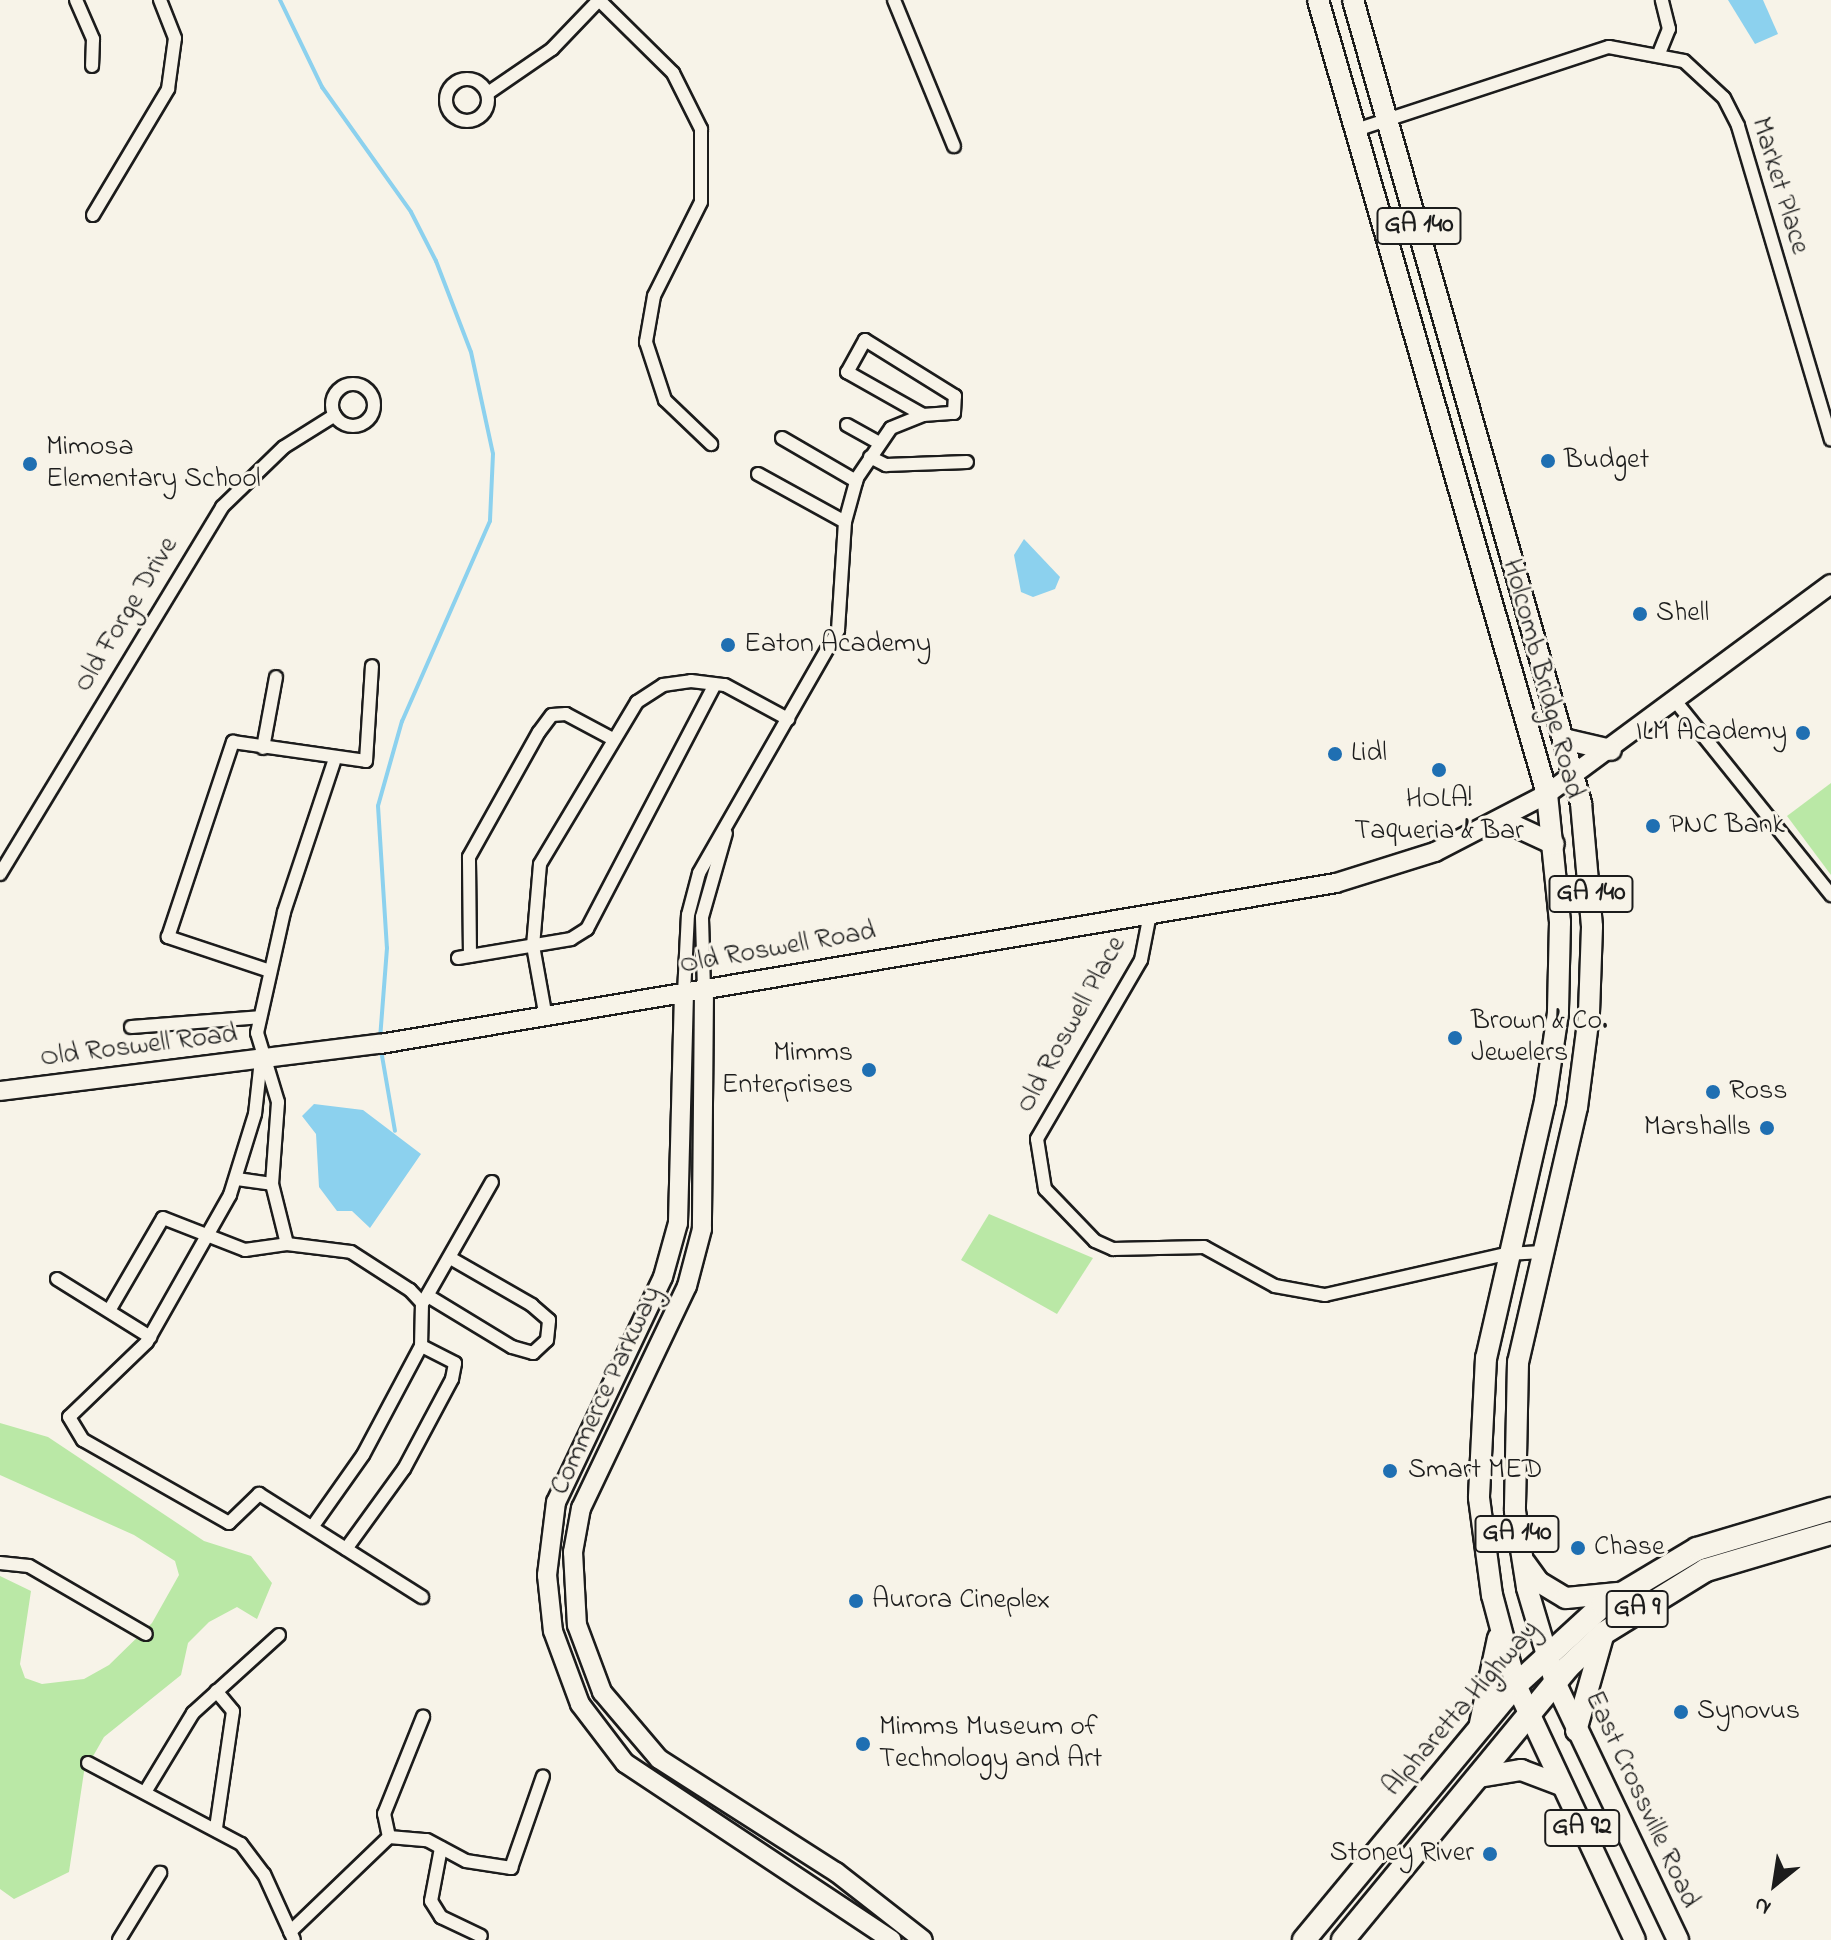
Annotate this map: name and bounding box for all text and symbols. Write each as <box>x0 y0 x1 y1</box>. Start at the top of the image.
street label: Market Place <box>1742 114 1816 258</box>
road number: GA 140 <box>1375 204 1463 248</box>
place label: Mimosa Elementary School <box>46 431 261 497</box>
place label: Budget <box>1564 444 1649 478</box>
marker: Budget <box>1539 452 1557 470</box>
marker: Mimosa Elementary School <box>21 455 39 473</box>
street label: Old Forge Drive <box>67 531 187 699</box>
street label: Holcomb Bridge Road <box>1494 556 1590 802</box>
place label: Shell <box>1656 597 1709 631</box>
marker: Shell <box>1631 605 1649 623</box>
place label: Eaton Academy <box>744 628 931 662</box>
marker: Eaton Academy <box>719 636 737 654</box>
place label: ILM Academy <box>1636 716 1787 750</box>
marker: ILM Academy <box>1794 724 1812 742</box>
place label: Lidl <box>1351 737 1387 771</box>
marker: Lidl <box>1326 745 1344 763</box>
marker: HOLA! Taqueria & Bar <box>1430 761 1448 779</box>
place label: HOLA! Taqueria & Bar <box>1354 783 1524 849</box>
place label: PNC Bank <box>1669 809 1785 843</box>
marker: PNC Bank <box>1644 817 1662 835</box>
road number: GA 140 <box>1547 872 1635 916</box>
street label: Old Roswell Road <box>677 915 879 983</box>
street label: Old Roswell Place <box>1010 931 1134 1119</box>
place label: Brown & Co. Jewelers <box>1471 1005 1608 1071</box>
street label: Old Roswell Road <box>39 1018 239 1076</box>
marker: Brown & Co. Jewelers <box>1446 1029 1464 1047</box>
place label: Mimms Enterprises <box>722 1037 853 1103</box>
marker: Mimms Enterprises <box>860 1061 878 1079</box>
place label: Ross <box>1729 1075 1788 1109</box>
marker: Ross <box>1704 1083 1722 1101</box>
place label: Marshalls <box>1644 1111 1751 1145</box>
marker: Marshalls <box>1758 1119 1776 1137</box>
street label: Commerce Parkway <box>544 1281 670 1501</box>
place label: Smart MED <box>1408 1454 1542 1488</box>
marker: Smart MED <box>1379 1460 1401 1482</box>
road number: GA 140 <box>1473 1512 1561 1556</box>
place label: Chase <box>1594 1531 1665 1565</box>
marker: Chase <box>1569 1539 1587 1557</box>
place label: Aurora Cineplex <box>872 1584 1050 1618</box>
road number: GA 9 <box>1605 1587 1669 1631</box>
marker: Aurora Cineplex <box>847 1592 865 1610</box>
street label: Alpharetta Highway <box>1376 1614 1548 1804</box>
street label: East Crossville Road <box>1576 1686 1706 1914</box>
place label: Synovus <box>1697 1695 1800 1729</box>
marker: Synovus <box>1672 1703 1690 1721</box>
place label: Mimms Museum of Technology and Art <box>879 1711 1102 1777</box>
marker: Mimms Museum of Technology and Art <box>854 1735 872 1753</box>
road number: GA 92 <box>1544 1806 1620 1850</box>
place label: Stoney River <box>1330 1837 1474 1871</box>
north arrow <box>1735 1844 1815 1924</box>
marker: Stoney River <box>1481 1845 1499 1863</box>
text: N <box>1749 1887 1777 1922</box>

